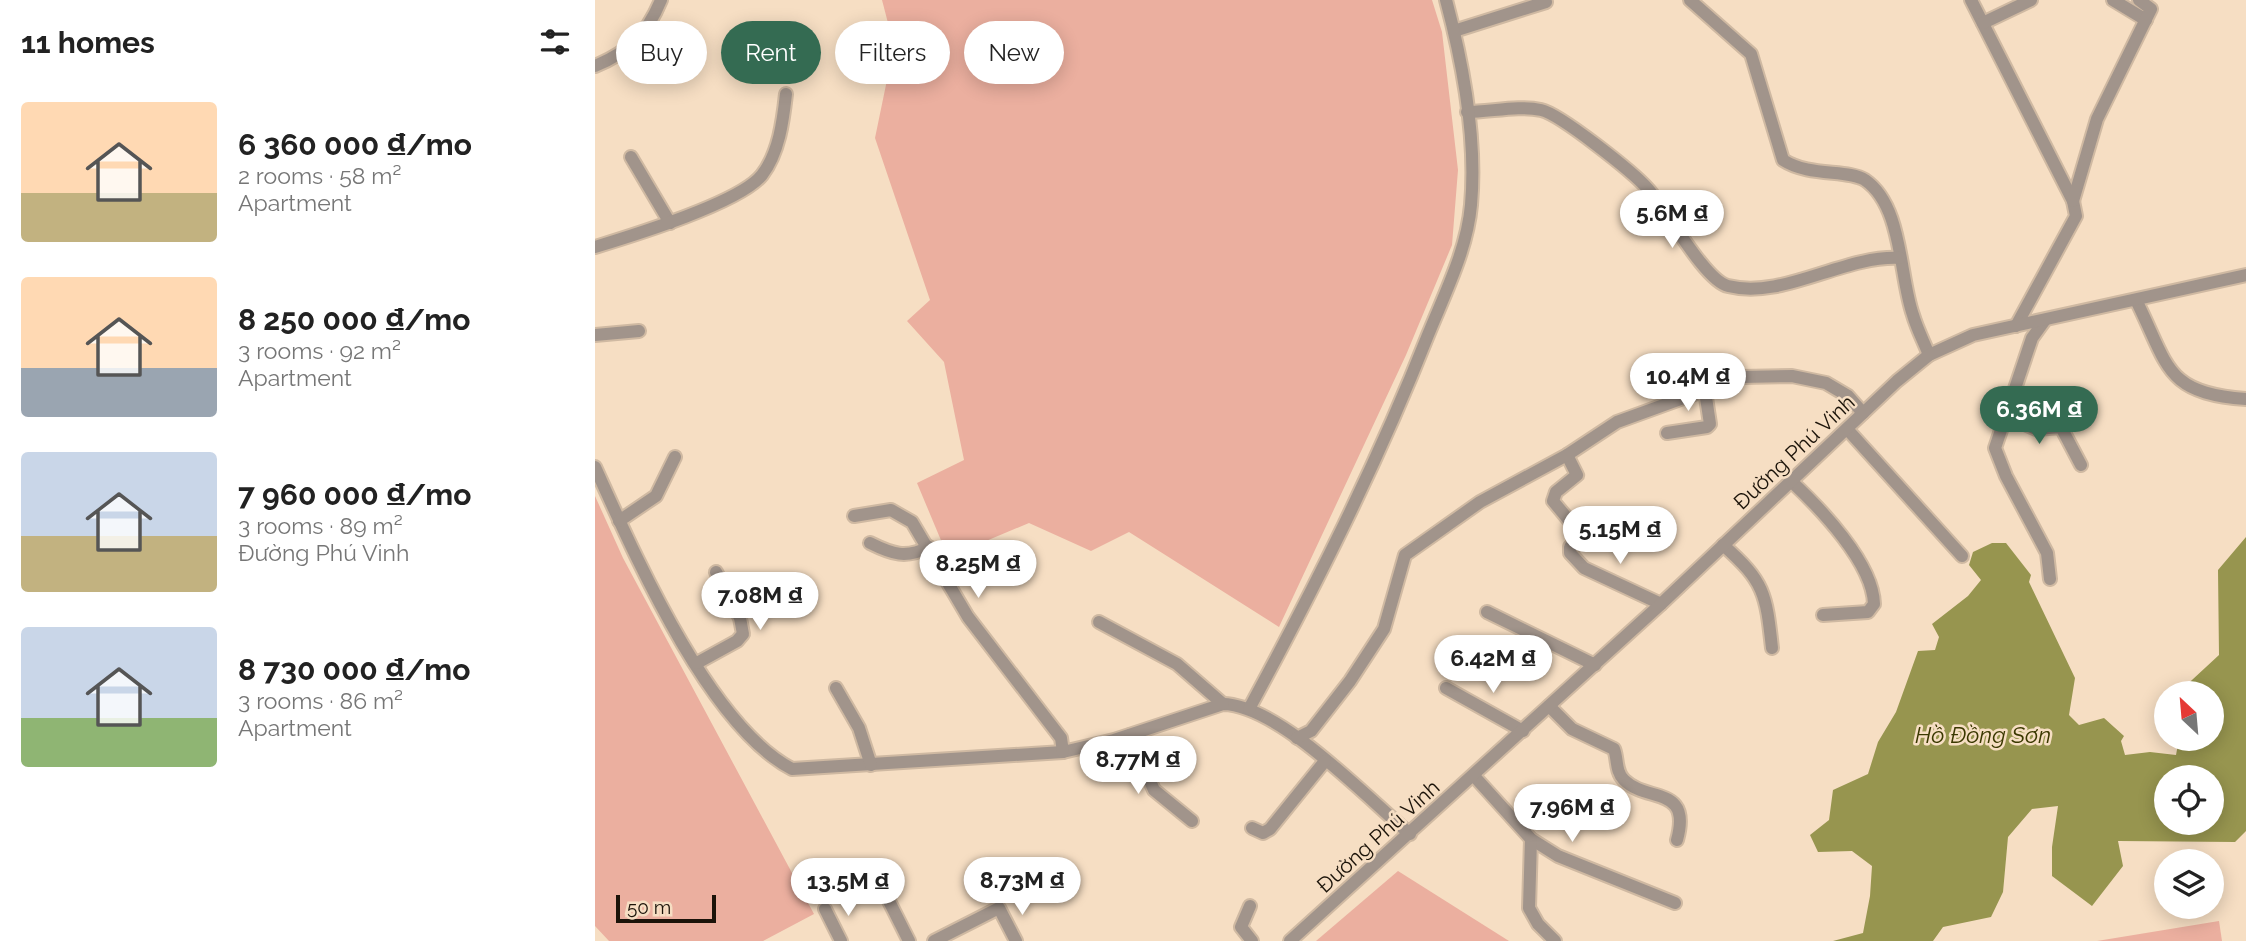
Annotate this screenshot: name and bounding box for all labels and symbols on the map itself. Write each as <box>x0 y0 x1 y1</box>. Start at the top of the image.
pin: 5.6M ₫ <box>1615 190 1729 250</box>
pin: 10.4M ₫ <box>1623 354 1753 413</box>
pin: 6.36M ₫ <box>1974 386 2104 446</box>
street label: Đường Phú Vinh <box>1728 390 1860 514</box>
pin: 5.15M ₫ <box>1555 506 1685 566</box>
pin: 8.25M ₫ <box>913 540 1043 600</box>
pin: 7.08M ₫ <box>695 572 825 632</box>
pin: 6.42M ₫ <box>1428 636 1558 695</box>
north arrow <box>2154 681 2224 751</box>
water label: Hồ Đồng Sơn <box>1915 721 2051 748</box>
pin: 8.77M ₫ <box>1073 736 1203 796</box>
street label: Đường Phú Vinh <box>1312 774 1444 898</box>
pin: 7.96M ₫ <box>1507 784 1637 844</box>
pin: 13.5M ₫ <box>783 858 913 918</box>
pin: 8.73M ₫ <box>957 858 1087 917</box>
scale bar <box>616 892 716 924</box>

